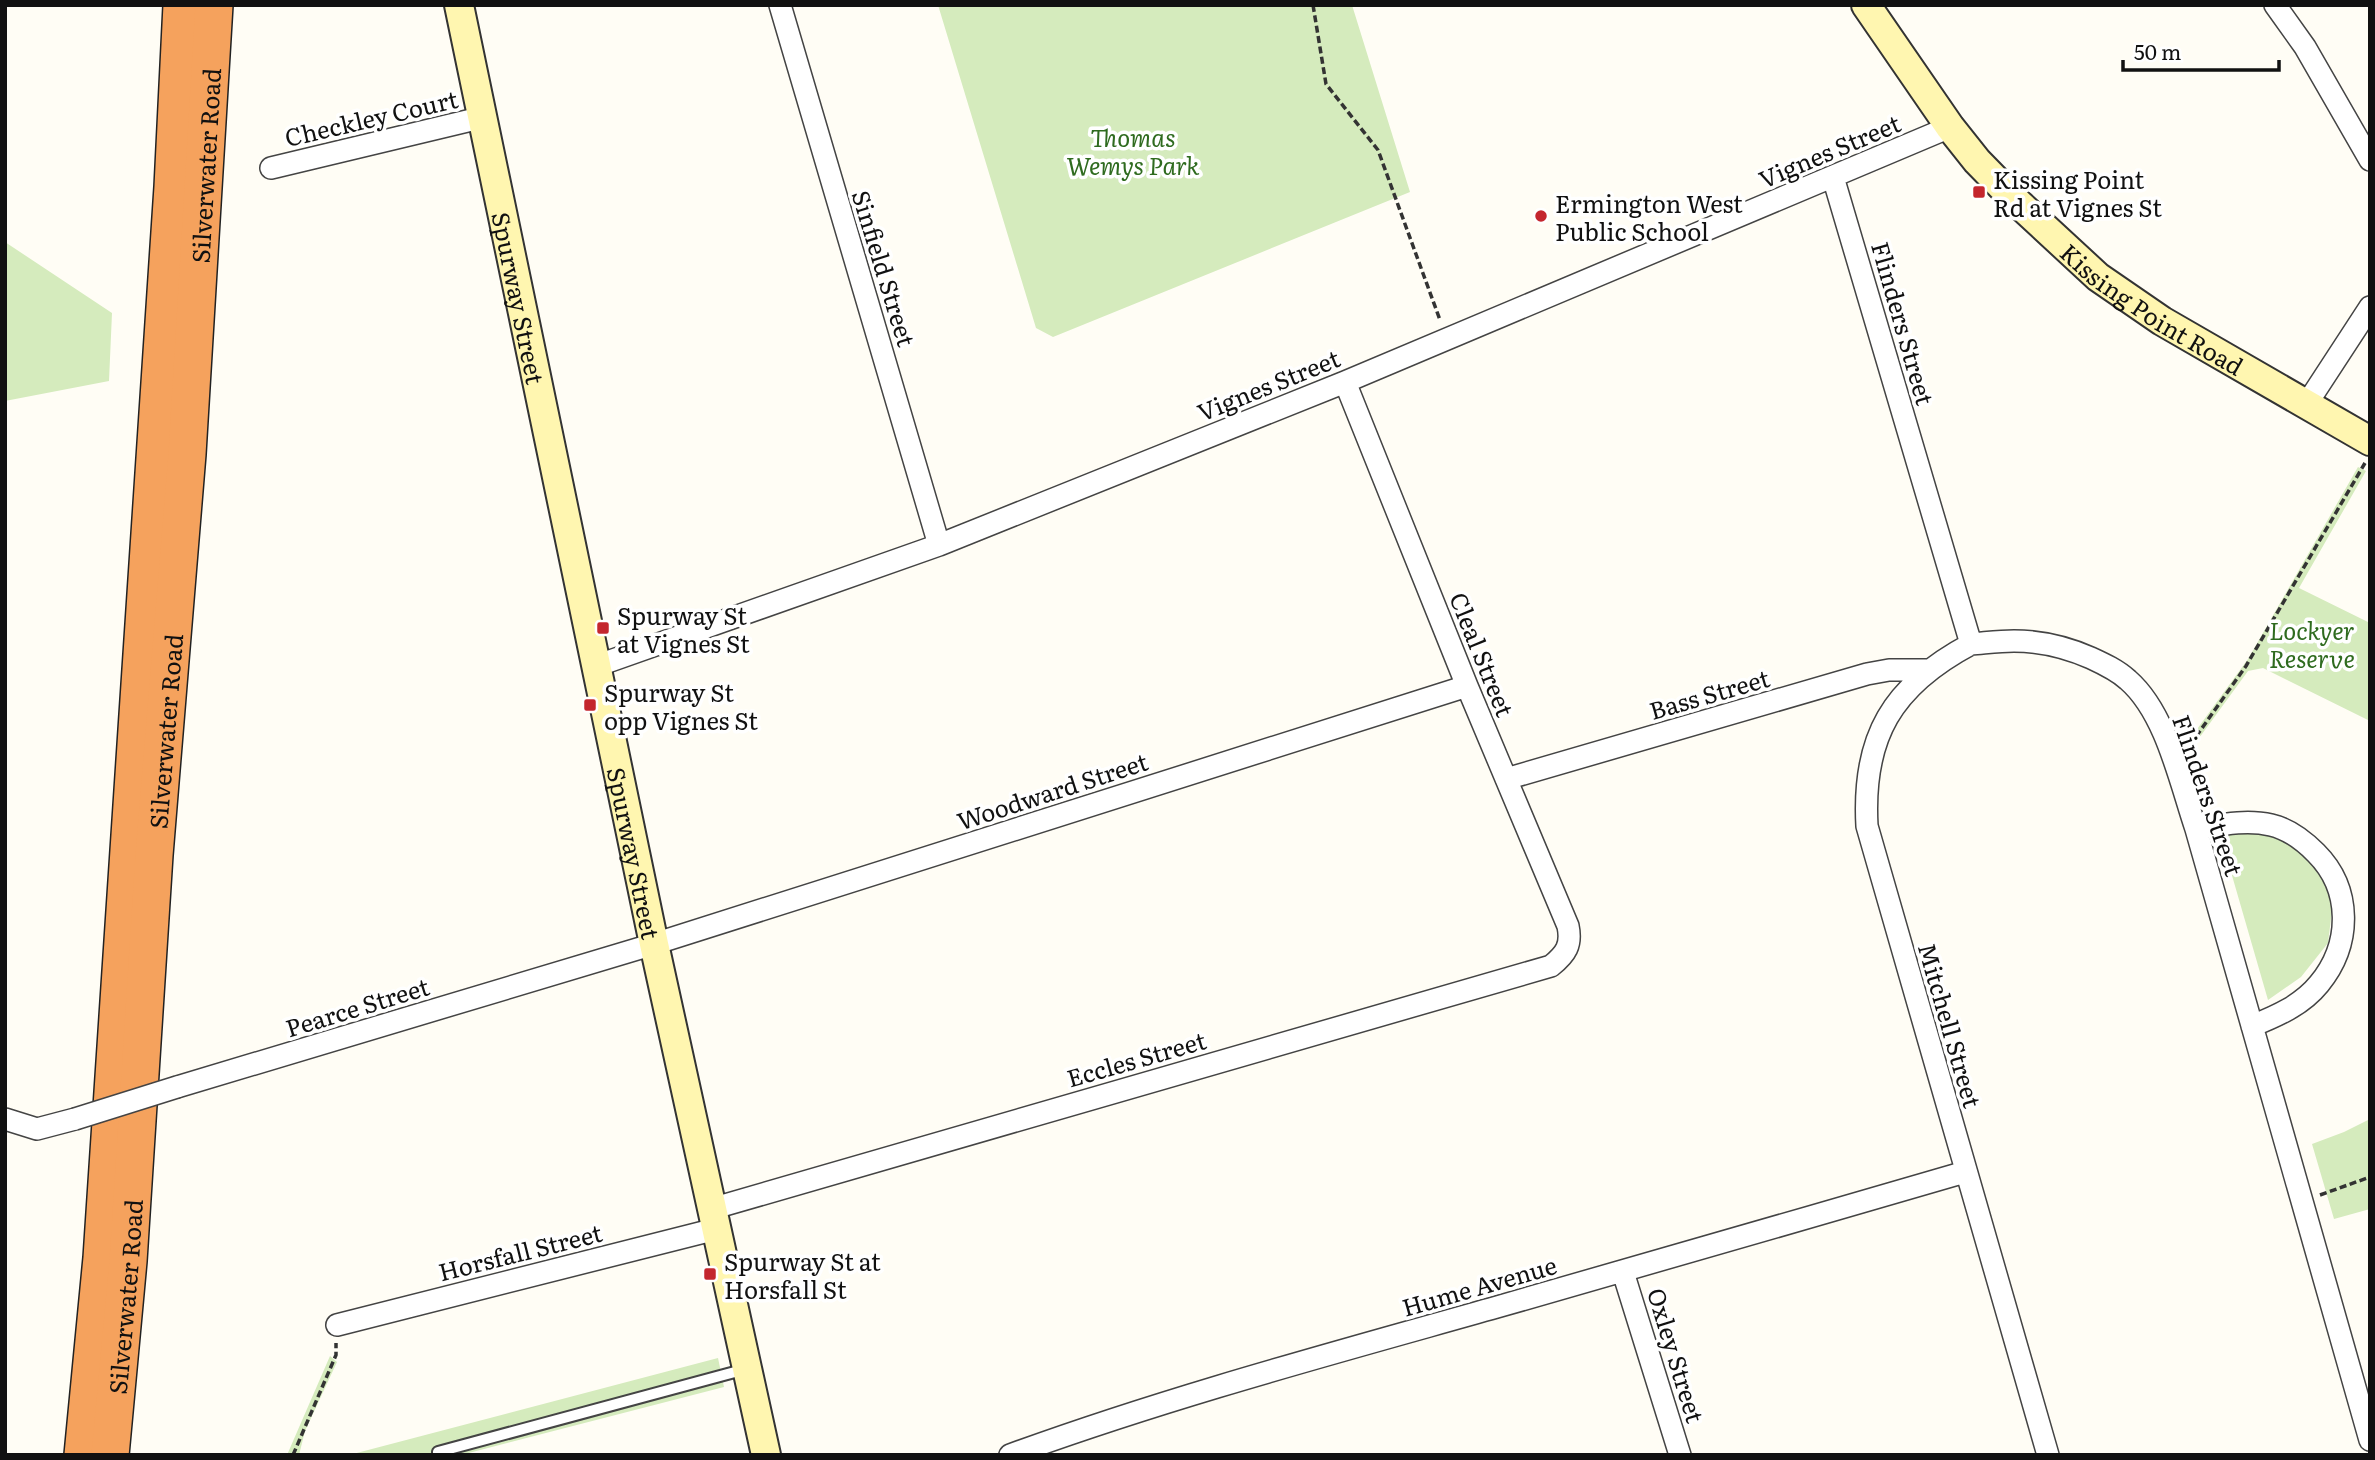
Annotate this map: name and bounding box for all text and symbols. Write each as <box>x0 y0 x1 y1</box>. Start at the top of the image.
scale bar <box>2123 28 2279 72</box>
text: 50 m <box>2134 35 2181 66</box>
street label: Silverwater Road <box>181 67 228 264</box>
street label: Checkley Court <box>281 80 461 154</box>
street label: Vignes Street <box>1753 104 1906 196</box>
park label: Thomas Wemys Park <box>1067 119 1200 182</box>
place label: Kissing Point Rd at Vignes St <box>1993 161 2162 224</box>
marker: Kissing Point Rd at Vignes St <box>1971 184 1987 200</box>
place label: Ermington West Public School <box>1555 185 1743 248</box>
street label: Sinfield Street <box>845 186 925 351</box>
marker: Ermington West Public School <box>1533 208 1549 224</box>
street label: Spurway Street <box>485 209 555 387</box>
street label: Kissing Point Road <box>2054 234 2251 382</box>
street label: Flinders Street <box>1864 237 1944 409</box>
street label: Vignes Street <box>1191 339 1345 428</box>
street label: Cleal Street <box>1442 587 1524 722</box>
place label: Spurway St at Vignes St <box>617 597 750 660</box>
park label: Lockyer Reserve <box>2269 612 2355 675</box>
marker: Spurway St at Vignes St <box>595 620 611 636</box>
street label: Silverwater Road <box>139 632 190 830</box>
street label: Bass Street <box>1645 659 1774 727</box>
place label: Spurway St opp Vignes St <box>604 674 758 737</box>
marker: Spurway St opp Vignes St <box>582 697 598 713</box>
street label: Flinders Street <box>2165 710 2253 881</box>
street label: Woodward Street <box>952 743 1152 837</box>
street label: Spurway Street <box>600 764 670 942</box>
street label: Mitchell Street <box>1911 939 1991 1112</box>
street label: Pearce Street <box>281 967 433 1044</box>
street label: Eccles Street <box>1062 1021 1210 1095</box>
street label: Silverwater Road <box>98 1198 149 1396</box>
street label: Horsfall Street <box>435 1214 606 1288</box>
place label: Spurway St at Horsfall St <box>724 1243 881 1306</box>
street label: Hume Avenue <box>1398 1246 1560 1324</box>
marker: Spurway St at Horsfall St <box>702 1266 718 1282</box>
street label: Oxley Street <box>1640 1283 1714 1427</box>

